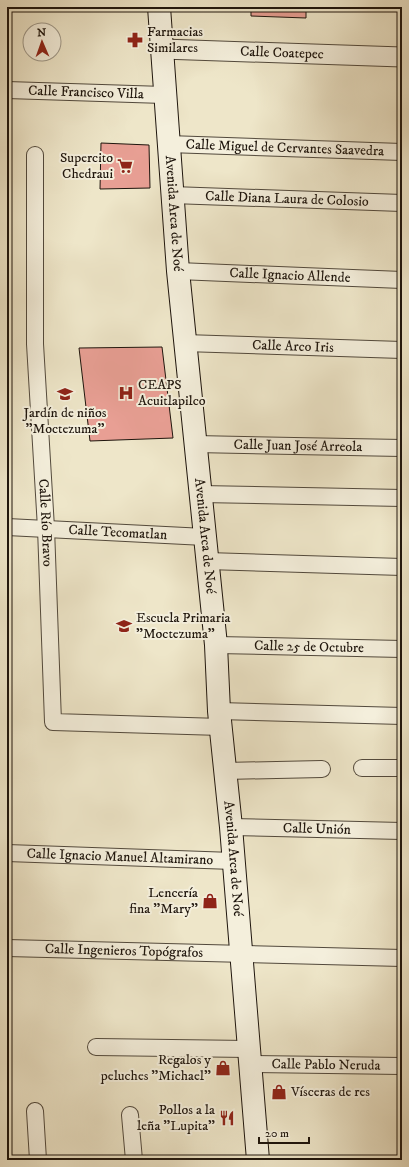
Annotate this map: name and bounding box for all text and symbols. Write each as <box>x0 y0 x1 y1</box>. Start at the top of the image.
north arrow <box>22 22 62 62</box>
place label: Farmacias Similares <box>147 23 203 57</box>
text: N <box>37 26 46 40</box>
pharmacy icon: Farmacias Similares <box>126 31 144 49</box>
street label: Calle Coatepec <box>240 43 324 63</box>
street label: Calle Francisco Villa <box>28 82 144 103</box>
street label: Calle Miguel de Cervantes Saavedra <box>185 136 384 160</box>
place label: Supercito Chedraui <box>60 149 113 183</box>
street label: Avenida Arca de Noé <box>161 155 187 272</box>
supermarket icon: Supercito Chedraui <box>116 157 134 175</box>
street label: Calle Diana Laura de Colosio <box>205 187 369 211</box>
street label: Calle Ignacio Allende <box>229 264 351 287</box>
street label: Calle Arco Iris <box>252 336 334 357</box>
place label: CEAPS Acuitlapilco <box>138 376 206 410</box>
hospital icon: CEAPS Acuitlapilco <box>117 384 135 402</box>
school or university icon: Jardín de niños "Moctezuma" <box>56 385 74 403</box>
place label: Jardín de niños "Moctezuma" <box>22 404 107 438</box>
street label: Calle Juan José Arreola <box>234 436 362 456</box>
street label: Avenida Arca de Noé <box>190 477 220 595</box>
street label: Calle Río Bravo <box>34 478 56 567</box>
street label: Calle Tecomatlan <box>68 521 168 544</box>
place label: Escuela Primaria "Moctezuma" <box>136 609 231 643</box>
school or university icon: Escuela Primaria "Moctezuma" <box>115 617 133 635</box>
street label: Calle 25 de Octubre <box>254 637 364 657</box>
street label: Avenida Arca de Noé <box>219 800 247 917</box>
street label: Calle Unión <box>283 819 352 839</box>
street label: Calle Ignacio Manuel Altamirano <box>26 845 214 869</box>
place label: Lencería fina "Mary" <box>129 884 198 918</box>
shop icon: Lencería fina "Mary" <box>201 892 219 910</box>
street label: Calle Ingenieros Topógrafos <box>45 940 204 962</box>
place label: Regalos y peluches "Michael" <box>100 1051 211 1085</box>
street label: Calle Pablo Neruda <box>271 1055 381 1075</box>
shop icon: Regalos y peluches "Michael" <box>214 1059 232 1077</box>
shop icon: Vísceras de res <box>270 1083 288 1101</box>
place label: Vísceras de res <box>290 1083 370 1101</box>
place label: Pollos a la leña "Lupita" <box>137 1101 215 1135</box>
restaurant icon: Pollos a la leña "Lupita" <box>218 1109 236 1127</box>
scale bar <box>259 1119 309 1145</box>
text: 20 m <box>265 1126 289 1141</box>

